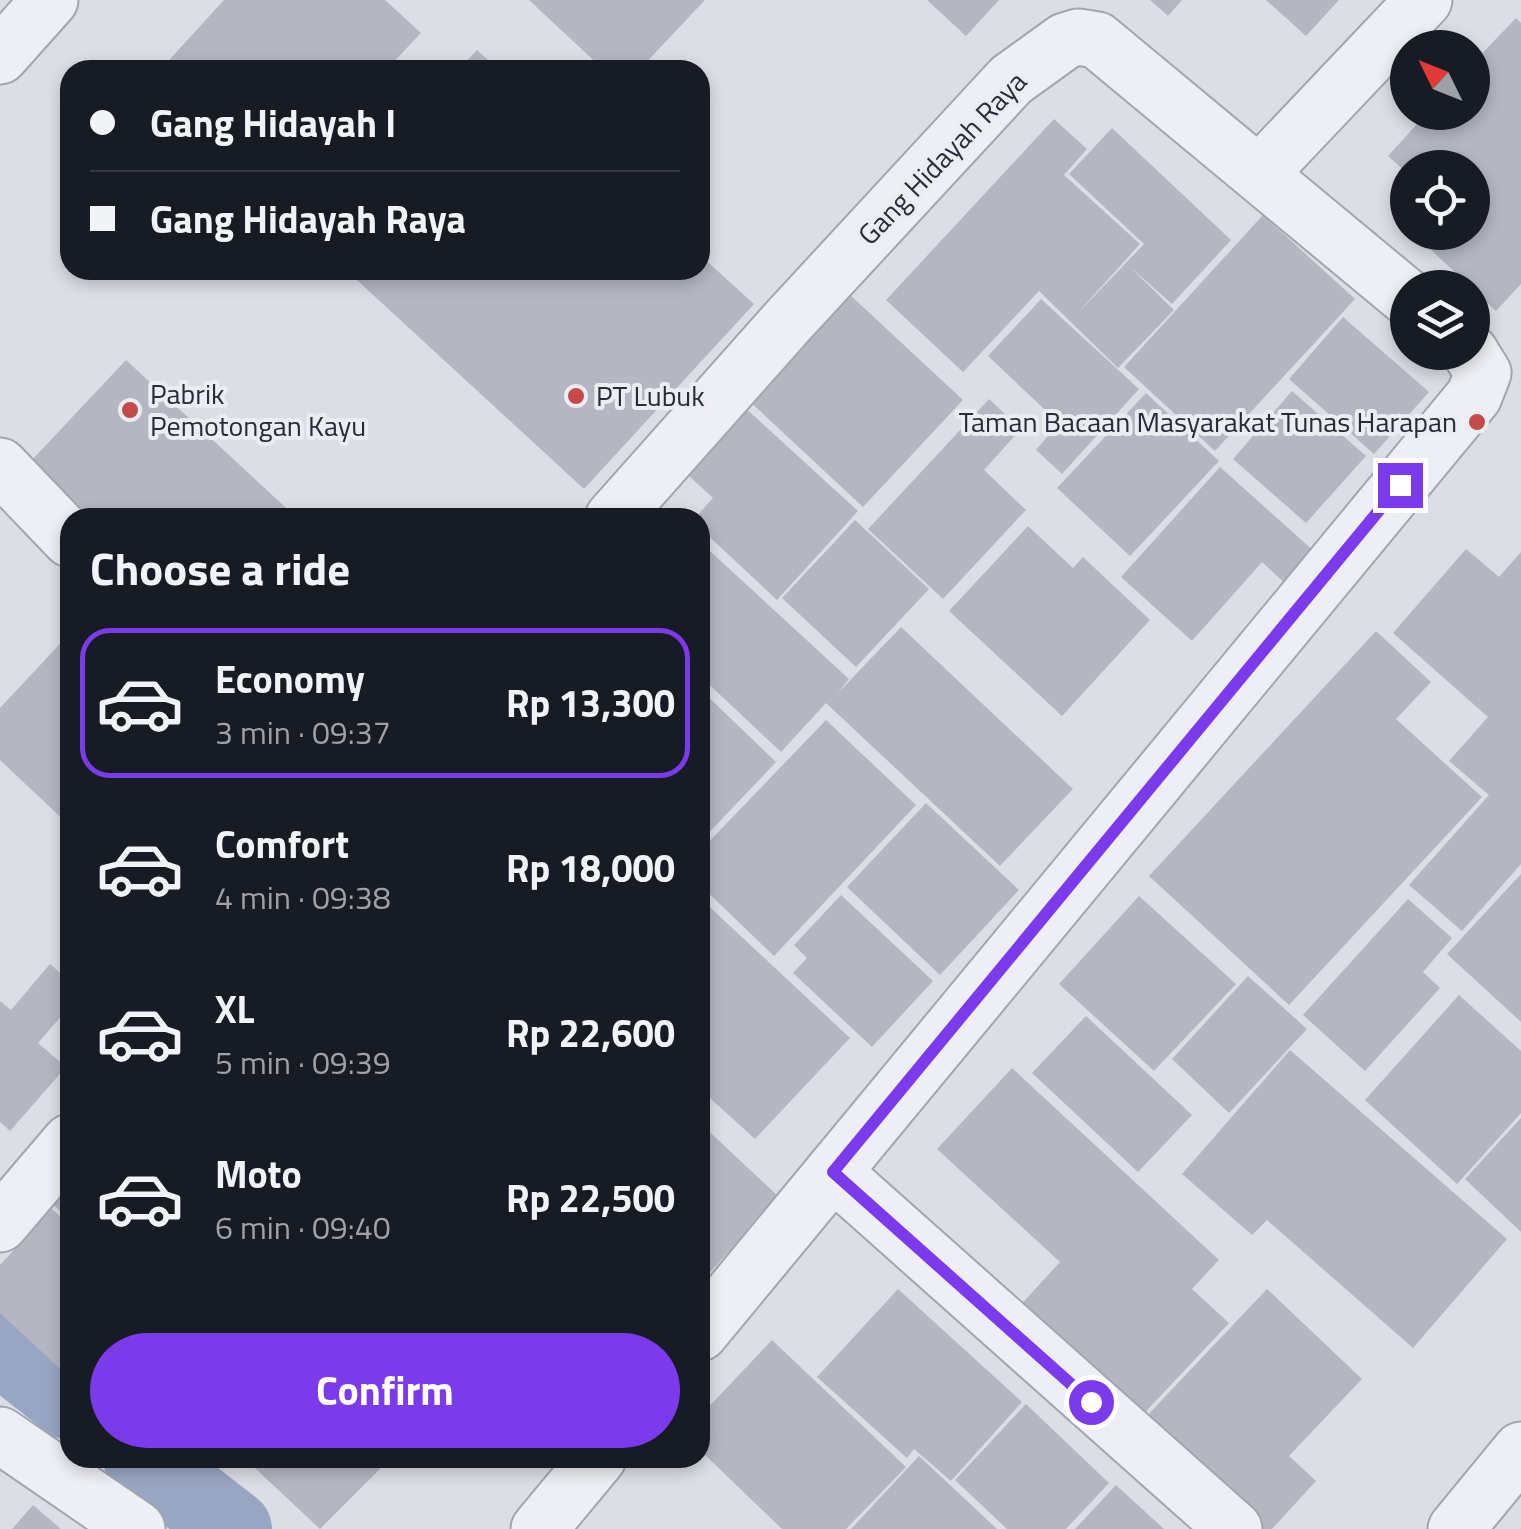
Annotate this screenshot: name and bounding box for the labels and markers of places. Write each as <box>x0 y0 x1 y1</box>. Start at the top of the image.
place label: Pabrik Pemotongan Kayu <box>150 372 366 447</box>
place label: PT Lubuk <box>596 374 705 417</box>
marker: PT Lubuk <box>565 385 587 407</box>
marker: Pabrik Pemotongan Kayu <box>119 399 141 421</box>
place label: Taman Bacaan Masyarakat Tunas Harapan <box>959 400 1457 443</box>
marker: Taman Bacaan Masyarakat Tunas Harapan <box>1466 411 1488 433</box>

